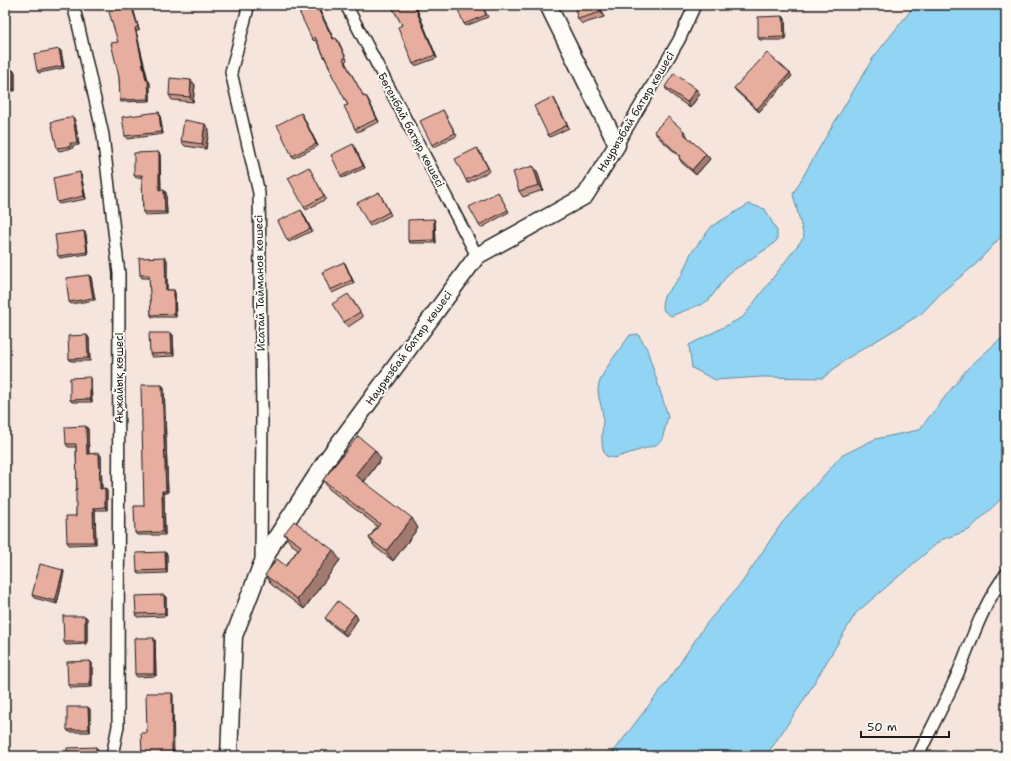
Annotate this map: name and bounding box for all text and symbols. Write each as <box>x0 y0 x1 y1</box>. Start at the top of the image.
street label: Наурызбай батыр көшесі <box>594 49 678 175</box>
street label: Бөгенбай батыр көшесі <box>374 70 448 190</box>
street label: Исатай Тайманов көшесі <box>251 215 269 351</box>
street label: Наурызбай батыр көшесі <box>362 288 456 408</box>
street label: Ақжайық көшесі <box>112 332 127 424</box>
scale bar <box>861 713 949 739</box>
text: 50 m <box>867 719 897 735</box>

